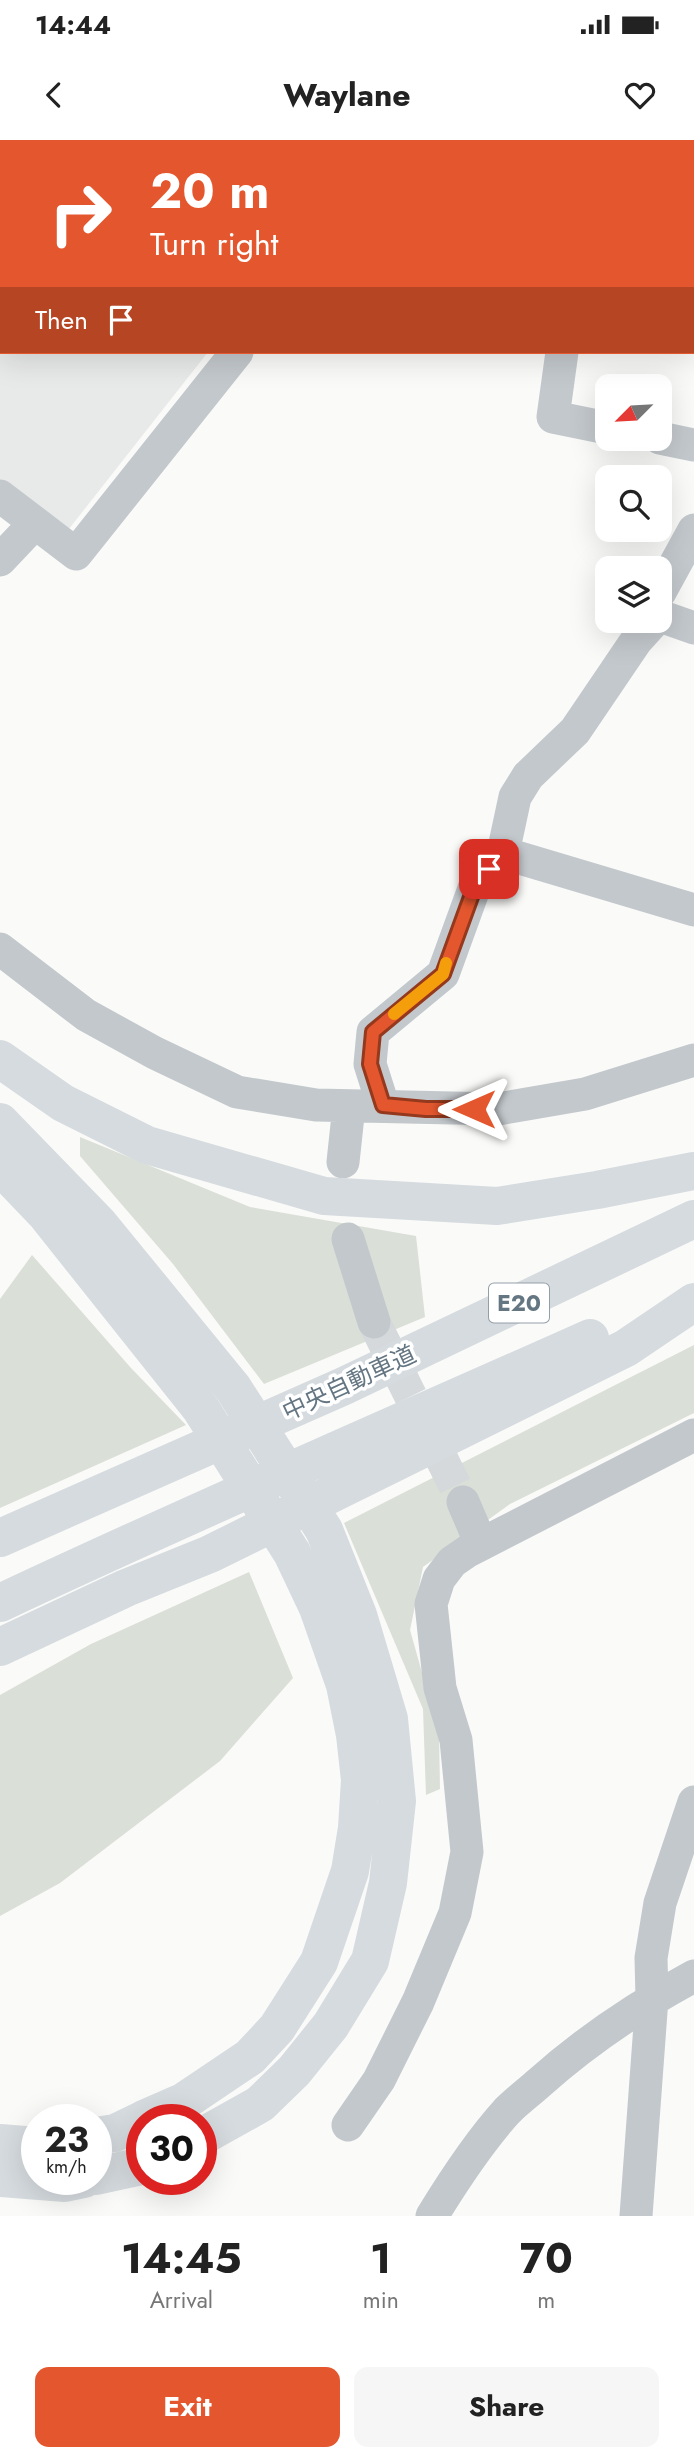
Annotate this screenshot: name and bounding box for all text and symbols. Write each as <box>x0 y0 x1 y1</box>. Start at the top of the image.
text: 14:44 <box>35 6 111 44</box>
text: Waylane <box>283 72 411 118</box>
icon: back <box>35 76 73 114</box>
icon: heart <box>621 76 659 114</box>
text: 20 m <box>150 156 269 226</box>
icon: right <box>35 168 126 259</box>
text: Turn right <box>150 221 279 267</box>
text: Then <box>35 301 88 339</box>
icon: arrive <box>102 301 140 339</box>
north arrow <box>595 374 672 452</box>
map controls <box>595 374 672 633</box>
button: search <box>595 465 672 542</box>
button: layers <box>595 556 672 633</box>
pin <box>459 839 519 899</box>
icon: arrive <box>470 850 508 888</box>
position arrow <box>437 1072 511 1146</box>
road number: E20 <box>489 1284 549 1322</box>
street label: 中央自動車道 <box>276 1336 421 1429</box>
speed limit sign: 30 <box>126 2104 217 2195</box>
text: 23 <box>44 2115 89 2165</box>
text: km/h <box>46 2154 87 2180</box>
text: 14:45 <box>121 2228 242 2289</box>
text: 1 <box>370 2228 391 2289</box>
text: 70 <box>520 2228 573 2289</box>
text: Arrival <box>150 2283 213 2317</box>
text: min <box>363 2283 399 2317</box>
text: m <box>537 2283 555 2317</box>
button: Exit <box>35 2367 340 2447</box>
button: Share <box>354 2367 659 2447</box>

